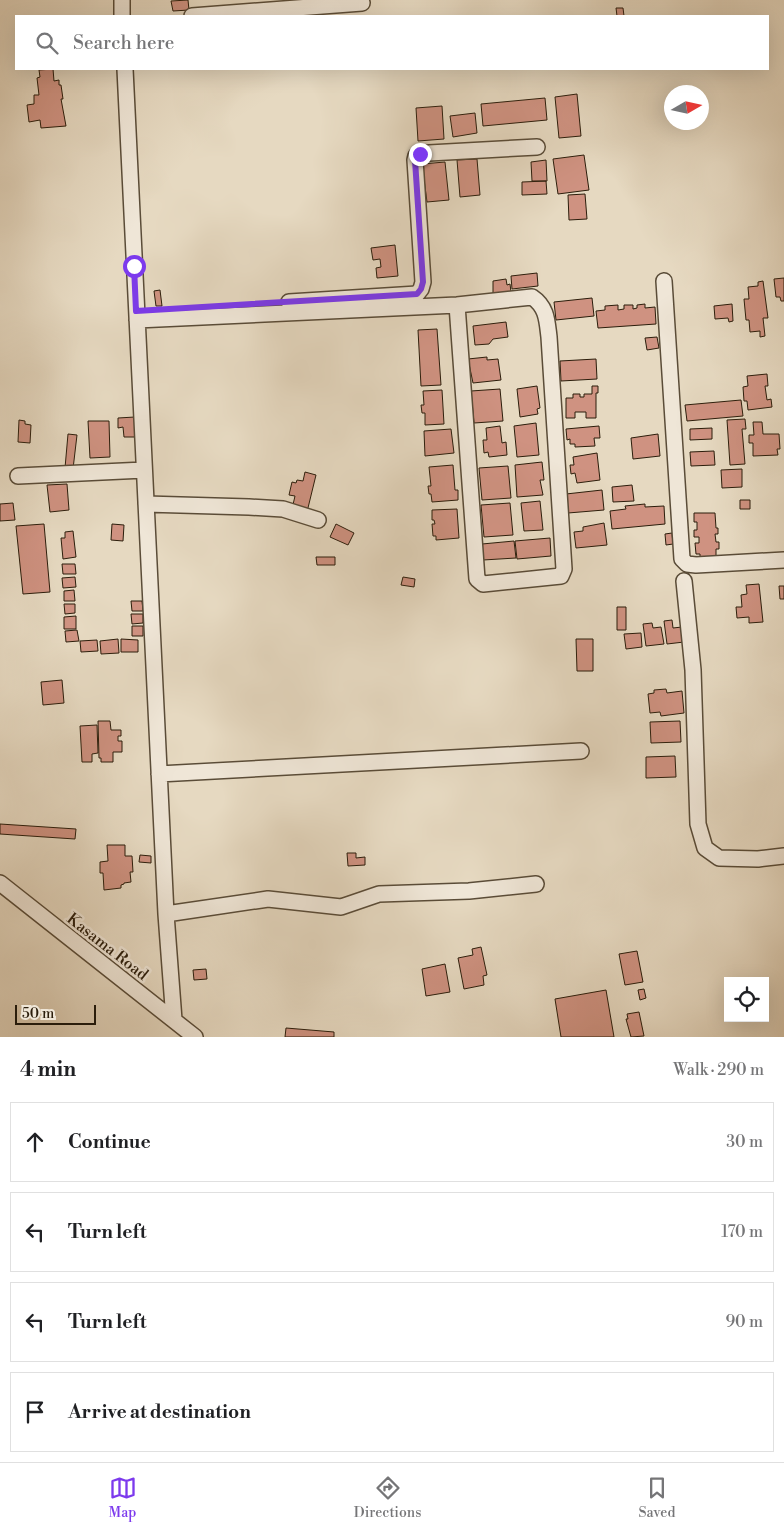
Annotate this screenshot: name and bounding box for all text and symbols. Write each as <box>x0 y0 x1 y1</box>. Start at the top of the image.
search box <box>15 15 769 70</box>
icon: search <box>33 29 61 57</box>
text: Search here <box>73 31 174 55</box>
north arrow <box>664 85 709 130</box>
route end <box>409 143 432 166</box>
route start <box>123 255 146 278</box>
street label: Kasama Road <box>63 909 152 985</box>
map controls <box>724 977 769 1022</box>
button: locate <box>724 977 769 1022</box>
scale bar <box>15 1002 96 1025</box>
text: 50 m <box>22 1005 54 1023</box>
text: 4 min <box>20 1057 76 1083</box>
text: Walk · 290 m <box>673 1060 764 1080</box>
icon: ahead <box>21 1128 49 1156</box>
text: Continue <box>68 1130 151 1154</box>
text: 30 m <box>726 1132 763 1152</box>
icon: left <box>21 1218 49 1246</box>
text: Turn left <box>68 1220 147 1244</box>
text: 170 m <box>721 1222 763 1242</box>
icon: left <box>21 1308 49 1336</box>
text: Turn left <box>68 1310 147 1334</box>
text: 90 m <box>725 1312 763 1332</box>
icon: arrive <box>21 1398 49 1426</box>
text: Arrive at destination <box>68 1400 251 1424</box>
tab: Map <box>109 1474 137 1522</box>
tab: Directions <box>354 1474 421 1522</box>
tab: Saved <box>639 1474 675 1522</box>

